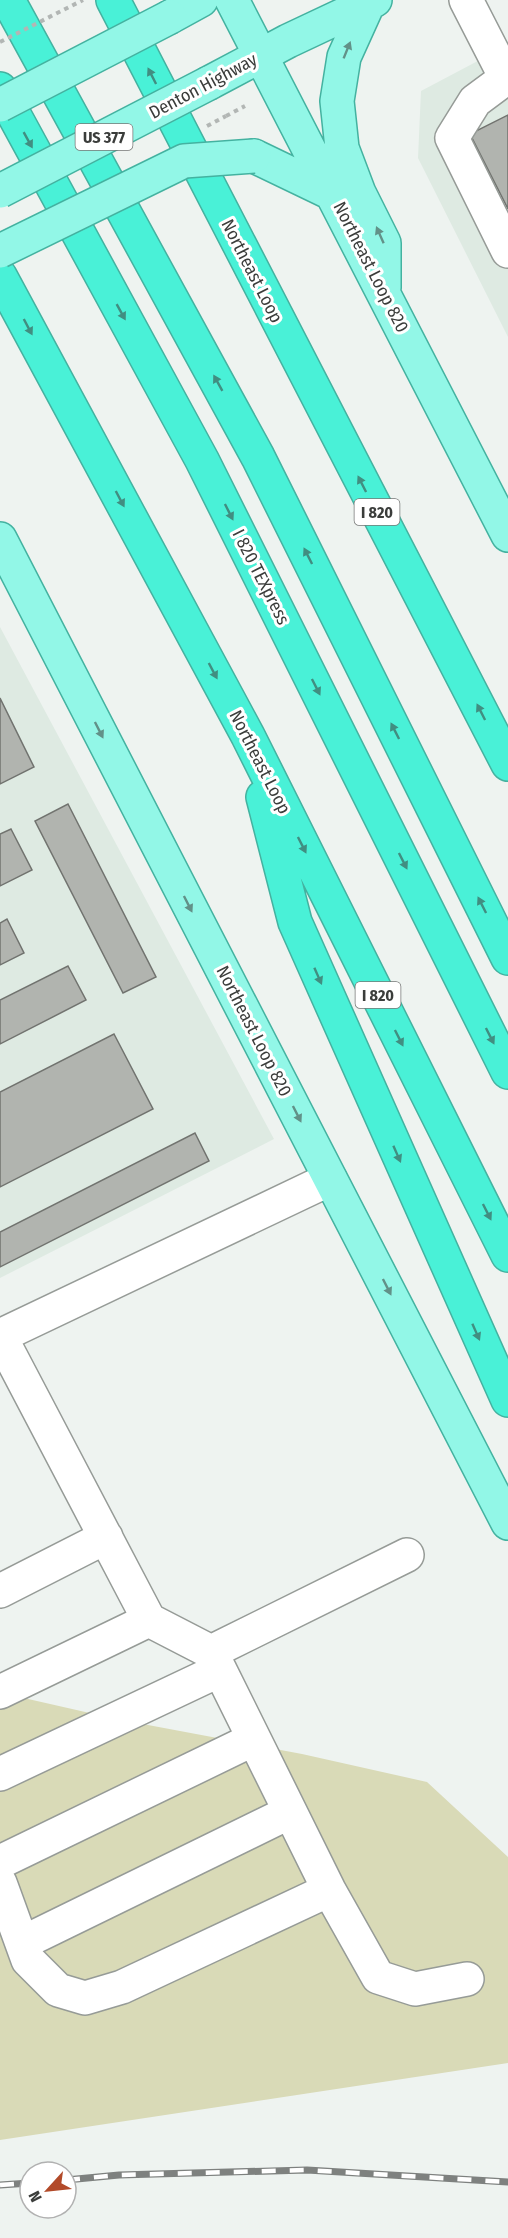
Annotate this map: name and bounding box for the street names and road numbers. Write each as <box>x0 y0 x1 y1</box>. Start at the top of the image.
street label: Denton Highway <box>145 48 261 124</box>
road number: US 377 <box>76 124 132 150</box>
street label: Northeast Loop 820 <box>329 198 413 336</box>
street label: Northeast Loop <box>216 215 288 327</box>
road number: I 820 <box>354 499 400 525</box>
street label: I 820 TEXpress <box>228 526 295 629</box>
street label: Northeast Loop <box>224 706 296 818</box>
street label: Northeast Loop 820 <box>212 962 296 1100</box>
road number: I 820 <box>356 982 400 1008</box>

